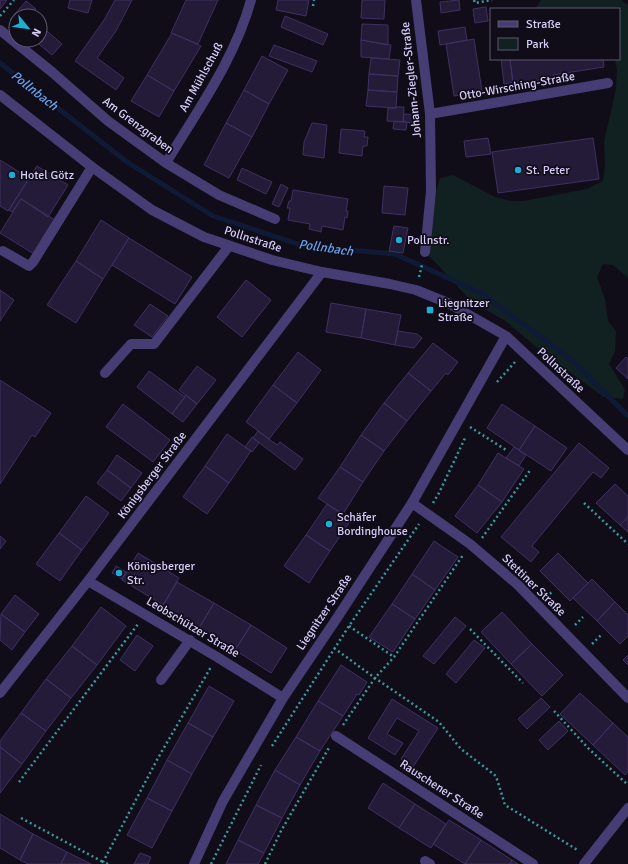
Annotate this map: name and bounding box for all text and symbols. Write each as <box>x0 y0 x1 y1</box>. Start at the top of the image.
north arrow <box>8 8 48 48</box>
legend <box>490 8 620 60</box>
text: Straße <box>526 17 561 32</box>
street label: Johann-Ziegler-Straße <box>398 21 425 139</box>
text: N <box>29 26 44 39</box>
text: Park <box>526 37 549 52</box>
street label: Am Mühlschuß <box>176 39 227 115</box>
water label: Pollnbach <box>8 68 62 115</box>
street label: Otto-Wirsching-Straße <box>458 69 576 104</box>
street label: Am Grenzgraben <box>99 94 176 157</box>
place label: St. Peter <box>526 163 570 178</box>
marker: St. Peter <box>513 165 523 175</box>
place label: Hotel Götz <box>20 168 74 183</box>
marker: Hotel Götz <box>7 170 17 180</box>
street label: Pollnstraße <box>222 223 283 256</box>
place label: Pollnstr. <box>407 233 449 248</box>
marker: Pollnstr. <box>394 235 404 245</box>
water label: Pollnbach <box>298 236 355 260</box>
place label: Liegnitzer Straße <box>438 296 490 325</box>
marker: Liegnitzer Straße <box>425 305 435 315</box>
street label: Pollnstraße <box>534 345 588 396</box>
street label: Königsberger Straße <box>115 429 190 522</box>
place label: Schäfer Bordinghouse <box>337 510 408 539</box>
marker: Schäfer Bordinghouse <box>324 519 334 529</box>
street label: Stettiner Straße <box>499 551 569 620</box>
place label: Königsberger Str. <box>127 559 196 588</box>
marker: Königsberger Str. <box>114 568 124 578</box>
street label: Liegnitzer Straße <box>293 571 355 653</box>
street label: Leobschützer Straße <box>143 594 242 661</box>
street label: Rauschener Straße <box>397 757 487 822</box>

